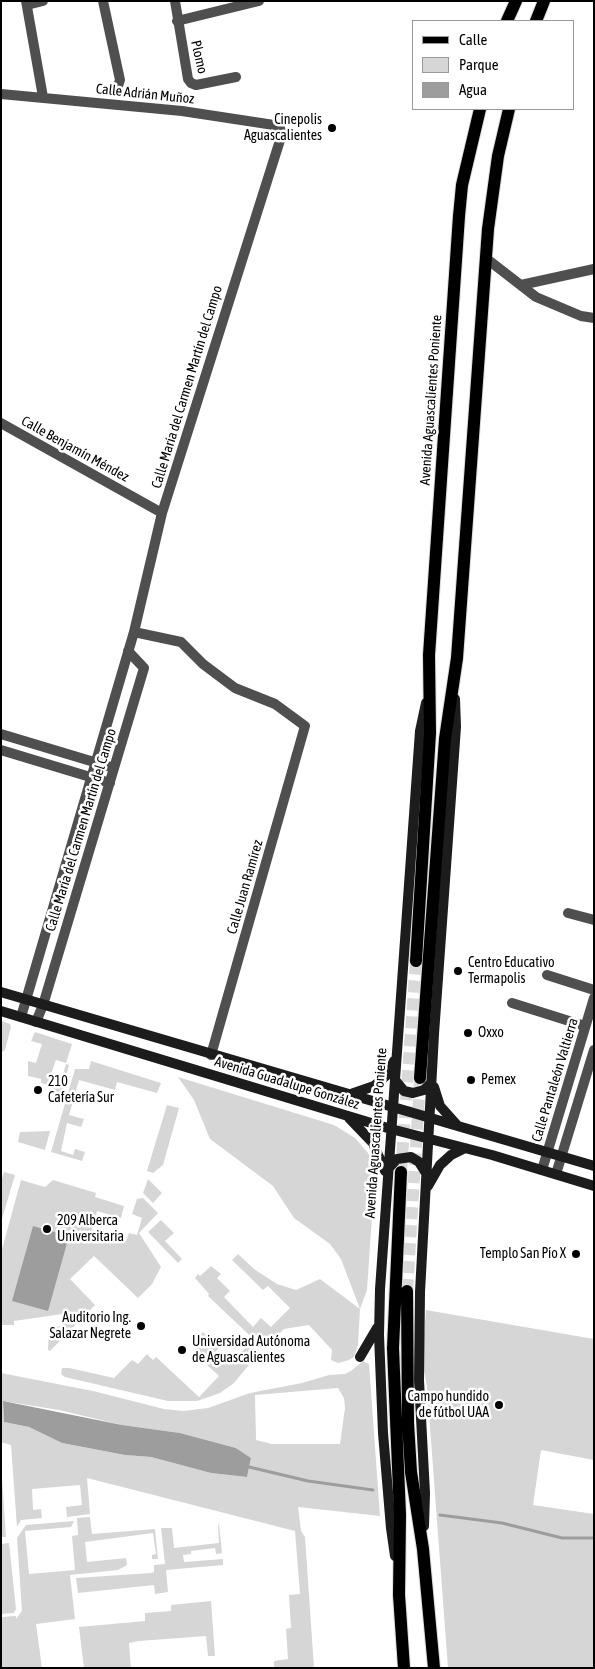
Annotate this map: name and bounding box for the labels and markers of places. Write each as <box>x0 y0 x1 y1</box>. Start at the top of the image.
place label: Cinepolis Aguascalientes <box>244 112 322 144</box>
marker: Cinepolis Aguascalientes <box>326 122 338 134</box>
place label: Centro Educativo Termapolis <box>468 955 555 988</box>
marker: Centro Educativo Termapolis <box>452 965 464 977</box>
place label: Oxxo <box>478 1025 504 1041</box>
marker: Oxxo <box>462 1027 474 1039</box>
place label: Pemex <box>481 1072 516 1088</box>
place label: 210 Cafetería Sur <box>48 1074 114 1106</box>
marker: Pemex <box>465 1074 477 1086</box>
marker: 210 Cafetería Sur <box>32 1084 44 1096</box>
place label: 209 Alberca Universitaria <box>57 1213 124 1246</box>
marker: 209 Alberca Universitaria <box>41 1223 53 1235</box>
place label: Templo San Pío X <box>480 1246 566 1262</box>
marker: Templo San Pío X <box>570 1248 582 1260</box>
place label: Auditorio Ing. Salazar Negrete <box>49 1310 131 1342</box>
marker: Auditorio Ing. Salazar Negrete <box>135 1320 147 1332</box>
place label: Universidad Autónoma de Aguascalientes <box>192 1334 310 1366</box>
marker: Universidad Autónoma de Aguascalientes <box>176 1344 188 1356</box>
place label: Campo hundido de fútbol UAA <box>408 1389 489 1421</box>
marker: Campo hundido de fútbol UAA <box>493 1399 505 1411</box>

